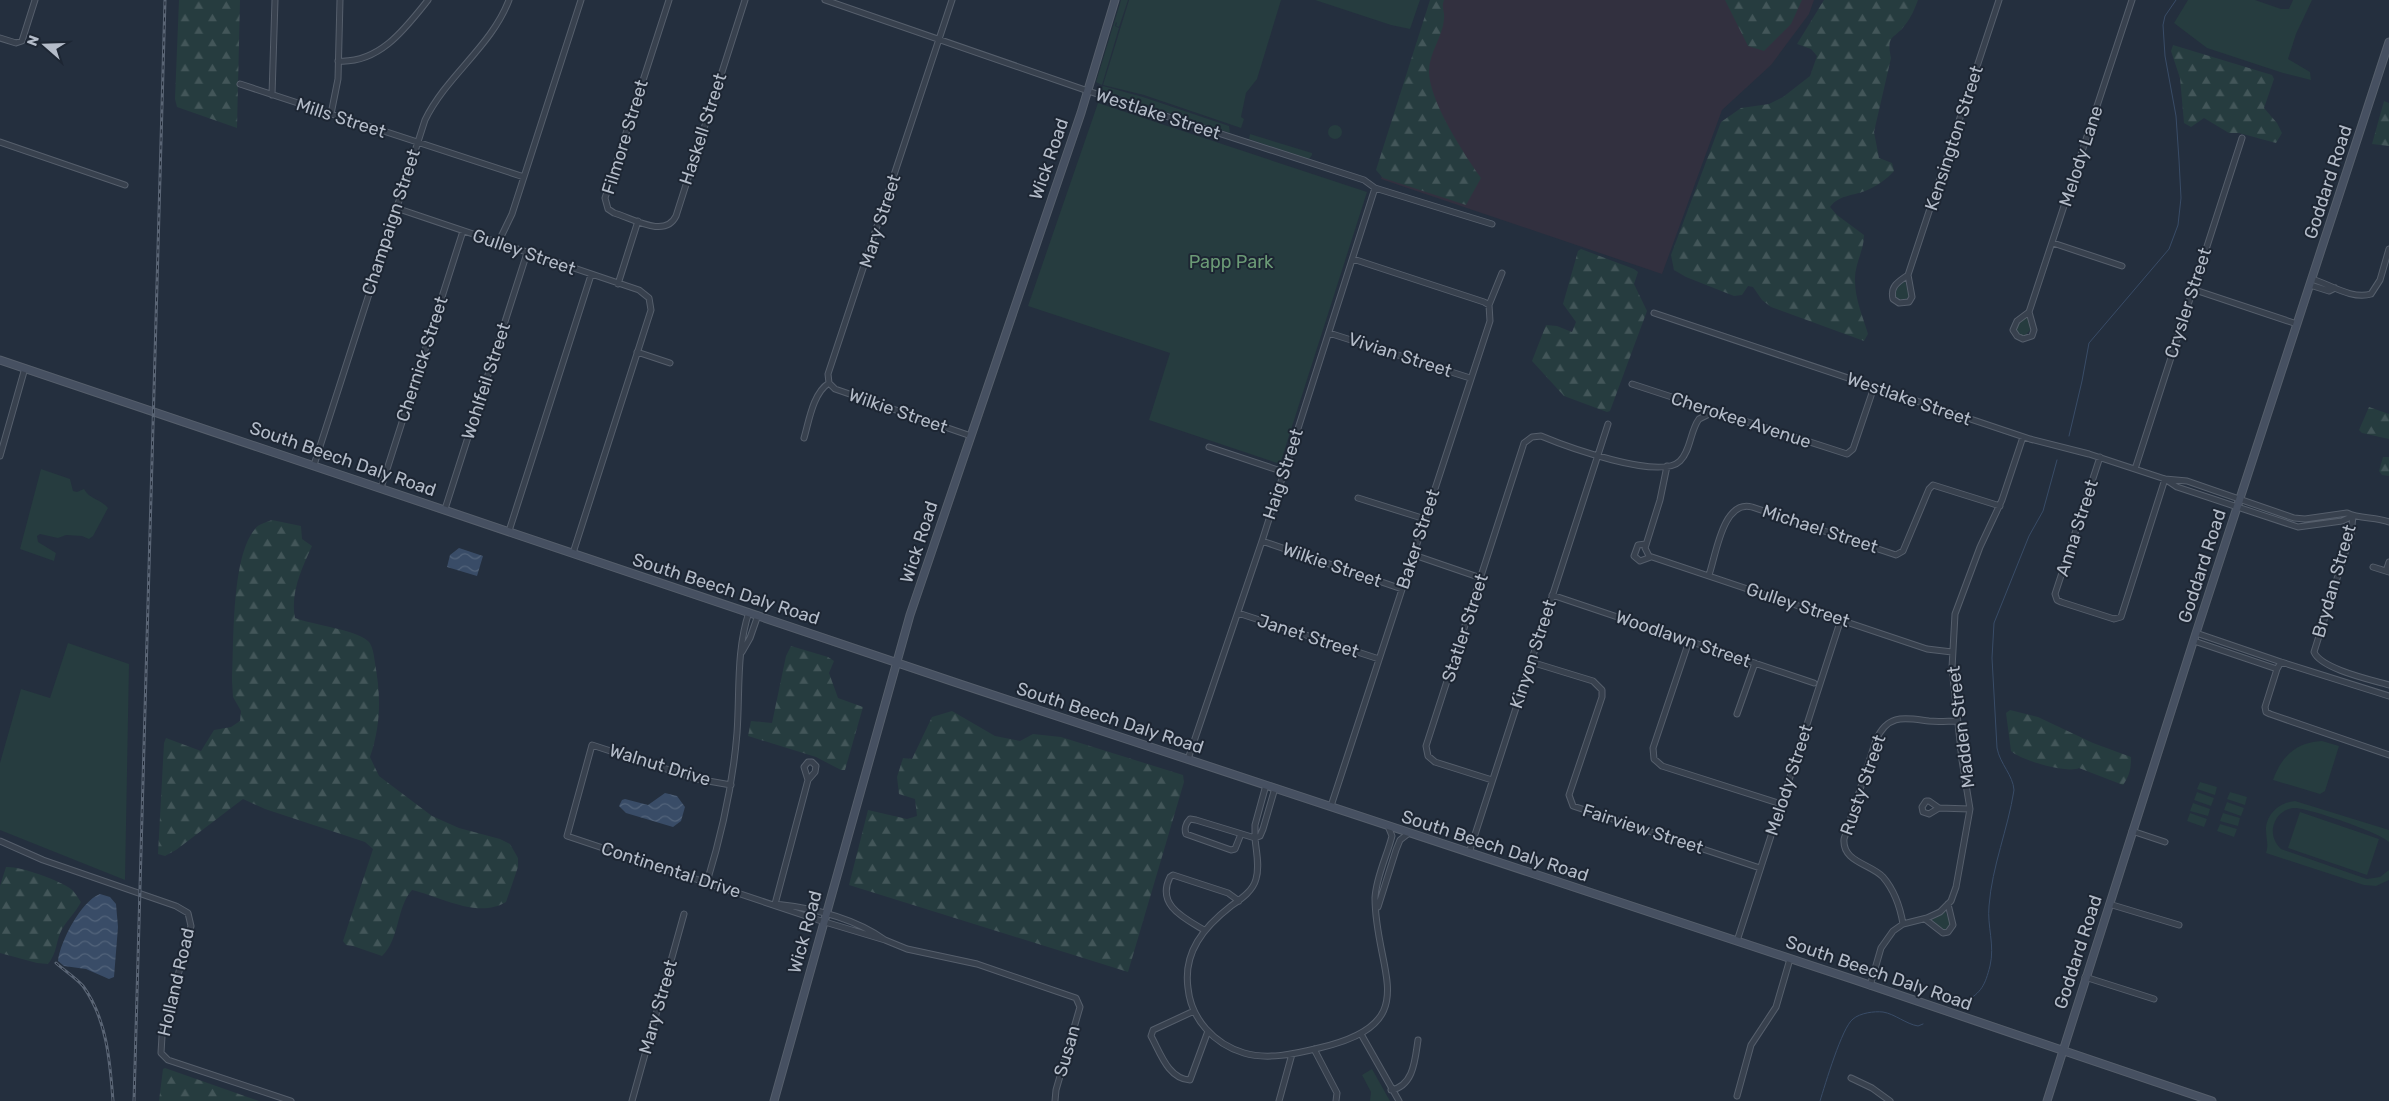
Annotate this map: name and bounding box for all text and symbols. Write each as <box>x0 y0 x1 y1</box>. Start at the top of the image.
north arrow <box>20 20 70 70</box>
text: N <box>24 33 43 48</box>
street label: Kensington Street <box>1920 63 1988 213</box>
street label: Haskell Street <box>675 70 731 188</box>
street label: Filmore Street <box>597 77 653 197</box>
street label: Westlake Street <box>1093 83 1223 145</box>
street label: Mills Street <box>293 93 389 143</box>
street label: Melody Lane <box>2054 103 2108 209</box>
street label: Wick Road <box>1025 115 1073 203</box>
street label: Goddard Road <box>2299 122 2357 242</box>
street label: Champaign Street <box>357 146 425 298</box>
street label: Mary Street <box>855 171 905 271</box>
street label: Gulley Street <box>470 224 578 280</box>
street label: Crysler Street <box>2160 245 2216 361</box>
park label: Papp Park <box>1189 251 1274 273</box>
street label: Chernick Street <box>391 293 453 425</box>
street label: Wohlfeil Street <box>457 320 515 442</box>
street label: Vivian Street <box>1345 328 1455 382</box>
street label: Westlake Street <box>1844 367 1974 431</box>
street label: Wilkie Street <box>846 384 950 438</box>
street label: Cherokee Avenue <box>1668 387 1814 453</box>
street label: South Beech Daly Road <box>247 417 439 501</box>
street label: Haig Street <box>1258 426 1308 522</box>
street label: Anna Street <box>2051 477 2103 579</box>
street label: Baker Street <box>1392 486 1444 592</box>
street label: Wick Road <box>895 498 943 586</box>
street label: Michael Street <box>1759 500 1881 558</box>
street label: Goddard Road <box>2173 506 2231 626</box>
street label: Brydan Street <box>2307 522 2361 640</box>
street label: Wilkie Street <box>1280 538 1384 592</box>
street label: South Beech Daly Road <box>630 548 822 630</box>
street label: Statler Street <box>1437 571 1493 685</box>
street label: Gulley Street <box>1743 578 1853 632</box>
street label: Kinyon Street <box>1505 597 1561 711</box>
street label: Woodlawn Street <box>1613 606 1753 672</box>
street label: Janet Street <box>1254 609 1362 663</box>
street label: Madden Street <box>1943 665 1979 789</box>
street label: South Beech Daly Road <box>1014 677 1206 759</box>
street label: Melody Street <box>1761 722 1817 838</box>
street label: Rusty Street <box>1836 732 1890 838</box>
street label: Walnut Drive <box>607 739 713 791</box>
street label: Fairview Street <box>1580 799 1706 859</box>
street label: South Beech Daly Road <box>1399 805 1591 887</box>
street label: Continental Drive <box>598 837 744 903</box>
street label: Wick Road <box>783 888 827 976</box>
street label: Goddard Road <box>2049 892 2107 1012</box>
street label: Holland Road <box>153 926 199 1038</box>
street label: South Beech Daly Road <box>1783 931 1975 1015</box>
street label: Mary Street <box>634 957 682 1057</box>
street label: Susan <box>1049 1023 1085 1079</box>

